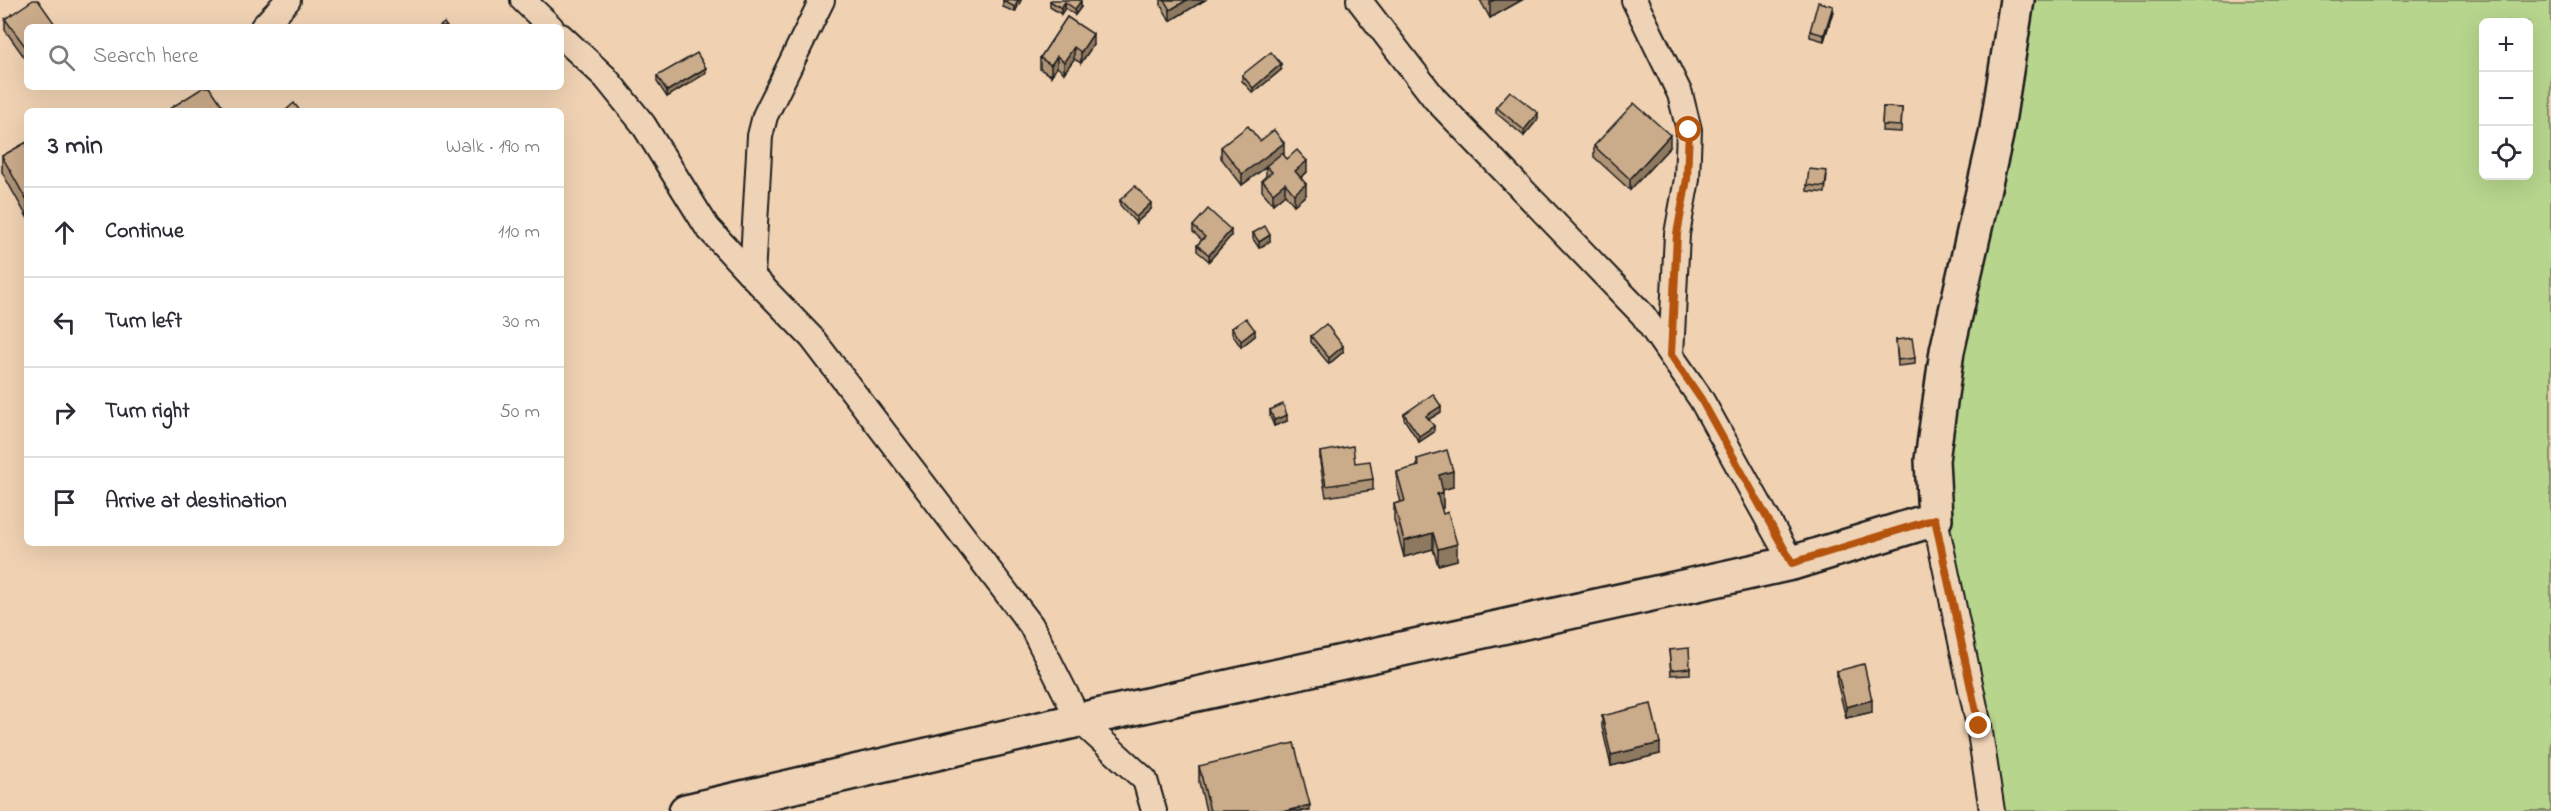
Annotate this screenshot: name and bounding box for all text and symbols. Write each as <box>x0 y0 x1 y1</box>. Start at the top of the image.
map controls <box>2479 18 2533 180</box>
button: + <box>2479 18 2533 72</box>
search box <box>24 24 564 90</box>
icon: search <box>45 41 78 74</box>
text: Search here <box>93 41 198 73</box>
button: − <box>2479 72 2533 126</box>
route start <box>1675 116 1701 142</box>
button: locate <box>2479 126 2533 180</box>
text: 3 min <box>48 128 103 166</box>
text: Walk · 190 m <box>446 133 540 162</box>
icon: ahead <box>48 216 81 249</box>
text: Continue <box>105 216 184 248</box>
text: 110 m <box>498 218 540 247</box>
icon: left <box>48 306 81 339</box>
text: Turn left <box>105 306 182 338</box>
text: 30 m <box>503 308 540 337</box>
icon: right <box>48 396 81 429</box>
text: Turn right <box>105 396 190 428</box>
text: 50 m <box>499 398 540 427</box>
icon: arrive <box>48 486 81 519</box>
text: Arrive at destination <box>105 486 287 518</box>
route end <box>1965 712 1991 738</box>

